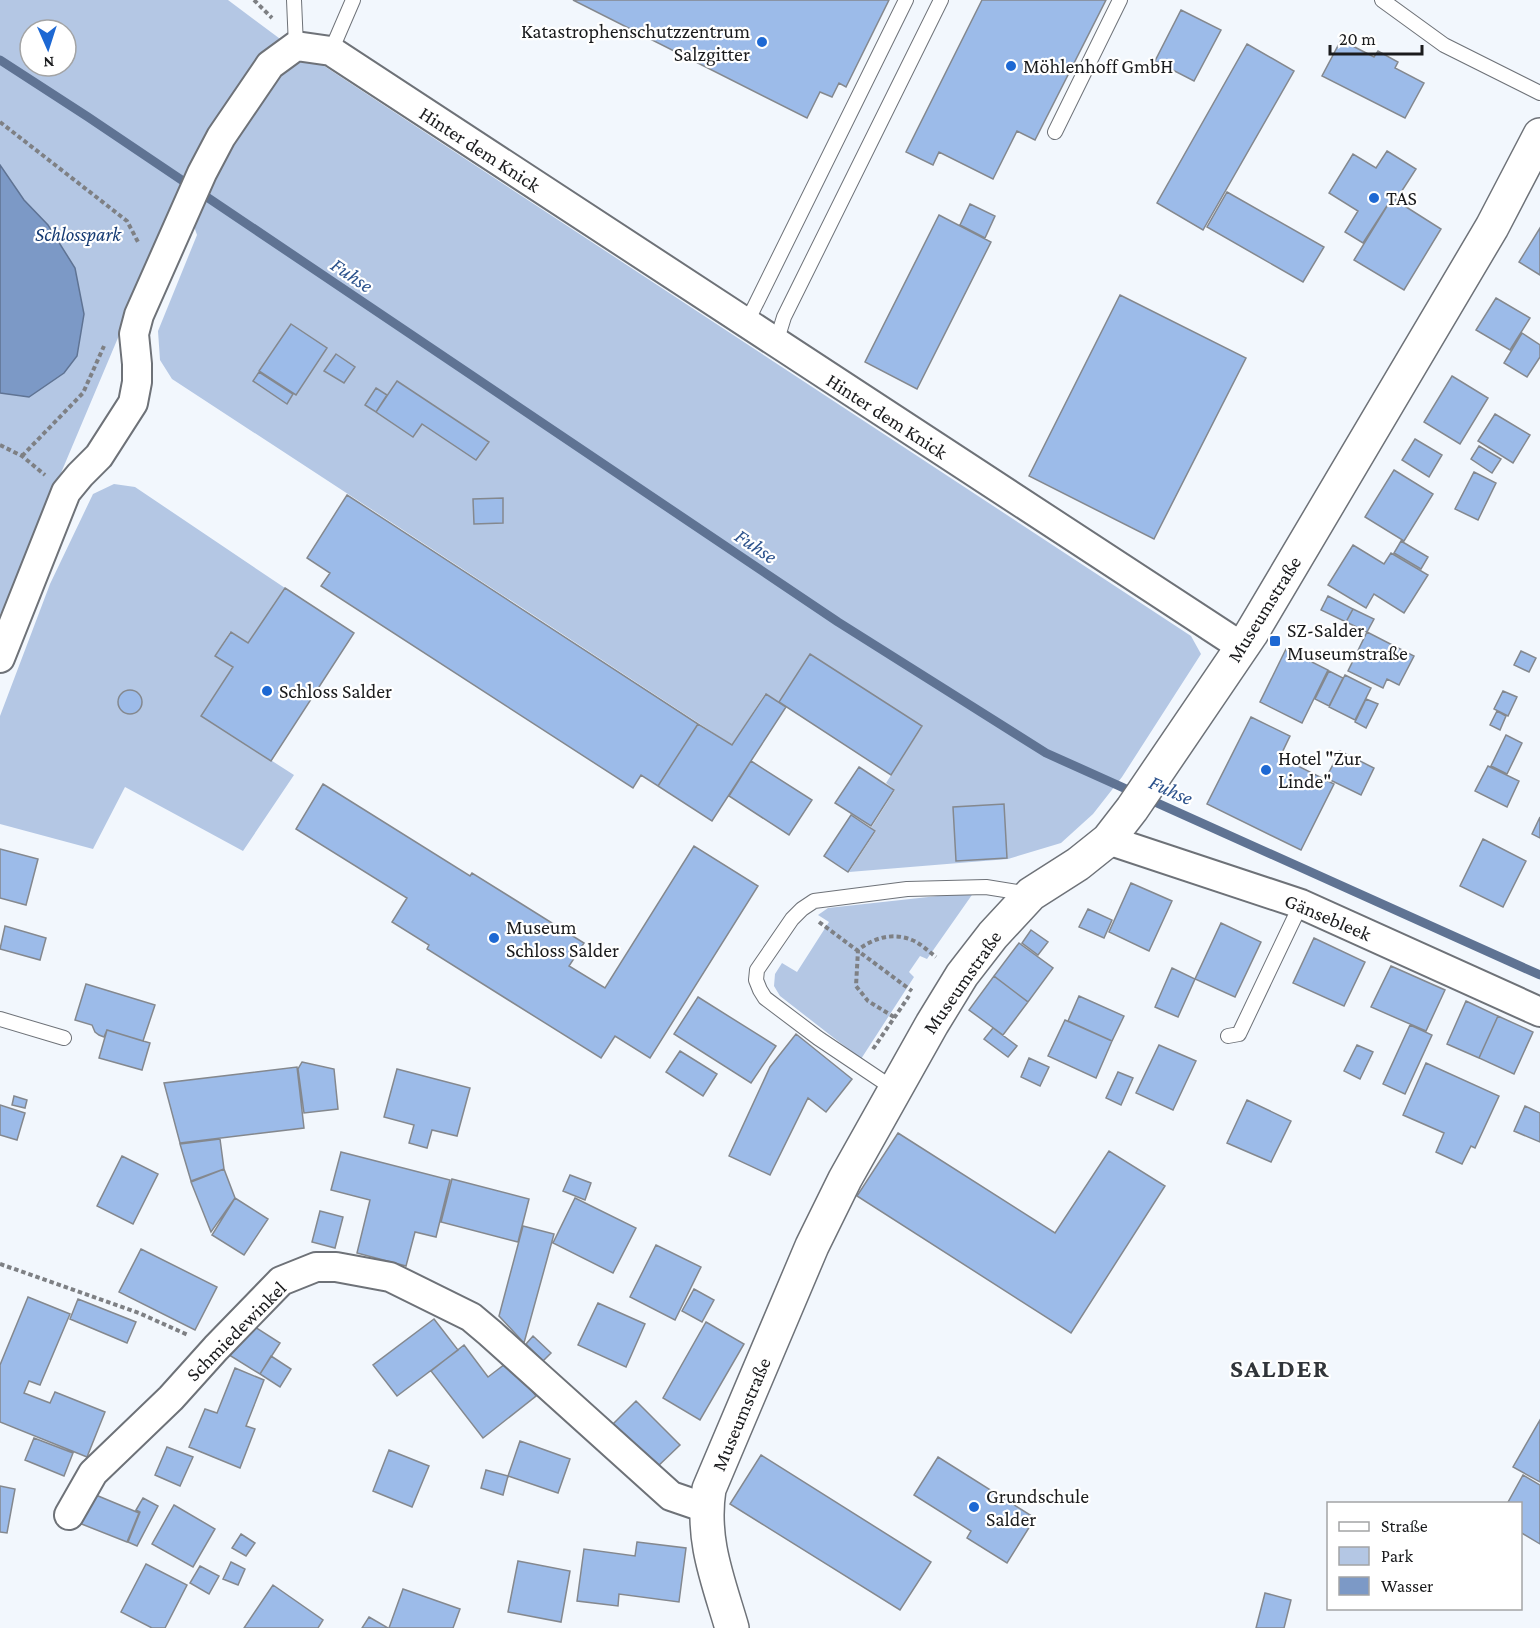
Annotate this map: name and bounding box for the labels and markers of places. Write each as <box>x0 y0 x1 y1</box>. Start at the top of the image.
place label: Katastrophenschutzzentrum Salzgitter <box>521 20 750 66</box>
marker: Katastrophenschutzzentrum Salzgitter <box>755 35 769 49</box>
place label: Möhlenhoff GmbH <box>1023 55 1173 77</box>
marker: Möhlenhoff GmbH <box>1004 59 1018 73</box>
place label: TAS <box>1386 187 1417 209</box>
marker: TAS <box>1367 191 1381 205</box>
place label: SZ-Salder Museumstraße <box>1287 619 1408 664</box>
marker: SZ-Salder Museumstraße <box>1268 634 1282 648</box>
place label: Schloss Salder <box>279 680 392 702</box>
marker: Schloss Salder <box>260 684 274 698</box>
place label: Hotel "Zur Linde" <box>1278 747 1361 792</box>
marker: Hotel "Zur Linde" <box>1259 763 1273 777</box>
place label: Museum Schloss Salder <box>506 916 619 961</box>
marker: Museum Schloss Salder <box>487 931 501 945</box>
place label: Grundschule Salder <box>986 1485 1089 1530</box>
marker: Grundschule Salder <box>967 1500 981 1514</box>

